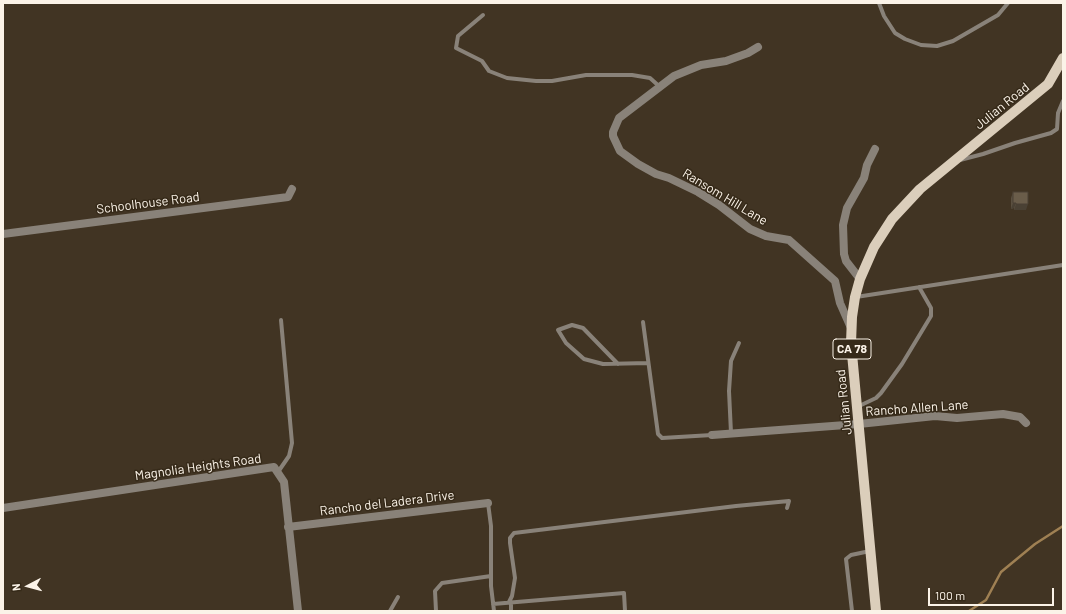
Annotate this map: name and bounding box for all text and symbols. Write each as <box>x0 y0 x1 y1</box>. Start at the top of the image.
street label: Julian Road <box>972 79 1032 133</box>
street label: Ransom Hill Lane <box>680 165 770 229</box>
street label: Schoolhouse Road <box>95 189 201 217</box>
road number: CA 78 <box>833 339 871 359</box>
street label: Julian Road <box>833 368 855 436</box>
street label: Rancho Allen Lane <box>865 397 969 419</box>
street label: Magnolia Heights Road <box>134 450 262 484</box>
street label: Rancho del Ladera Drive <box>319 487 455 519</box>
north arrow <box>8 566 48 606</box>
scale bar <box>930 580 1056 606</box>
text: N <box>9 583 22 592</box>
text: 100 m <box>935 588 965 602</box>

